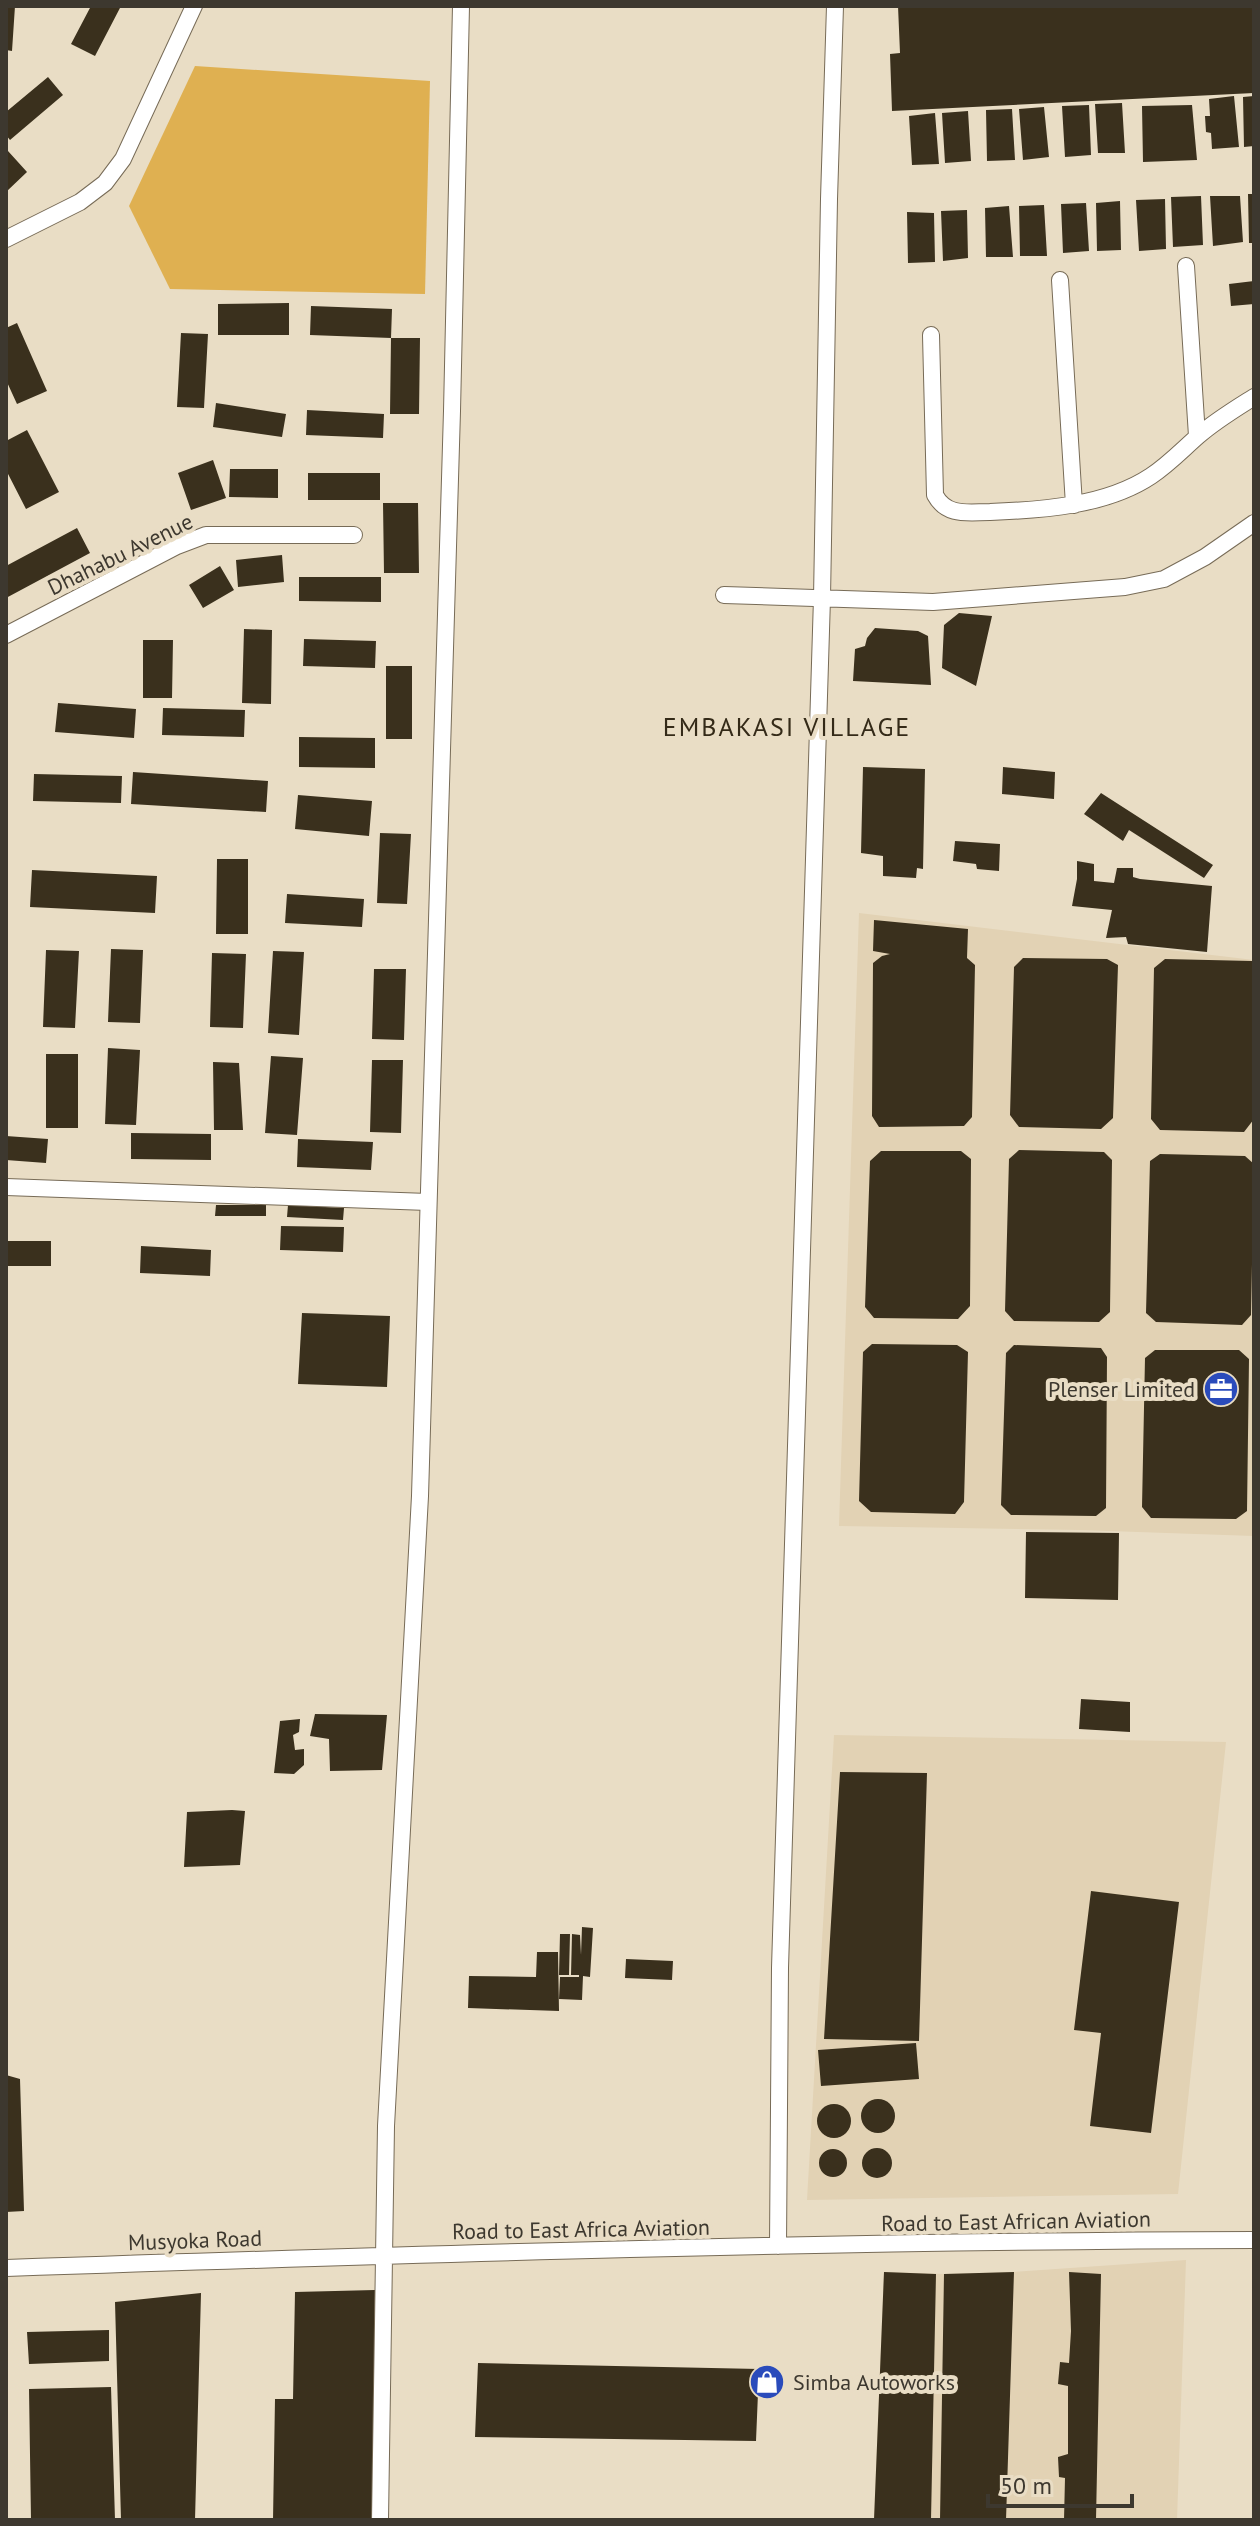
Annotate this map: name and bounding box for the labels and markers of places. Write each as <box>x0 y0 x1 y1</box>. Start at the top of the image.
office icon: Plenser Limited <box>1202 1370 1240 1408</box>
place label: Plenser Limited <box>1048 1375 1195 1403</box>
shop icon: Simba Autoworks <box>748 2363 786 2401</box>
place label: Simba Autoworks <box>793 2368 955 2396</box>

